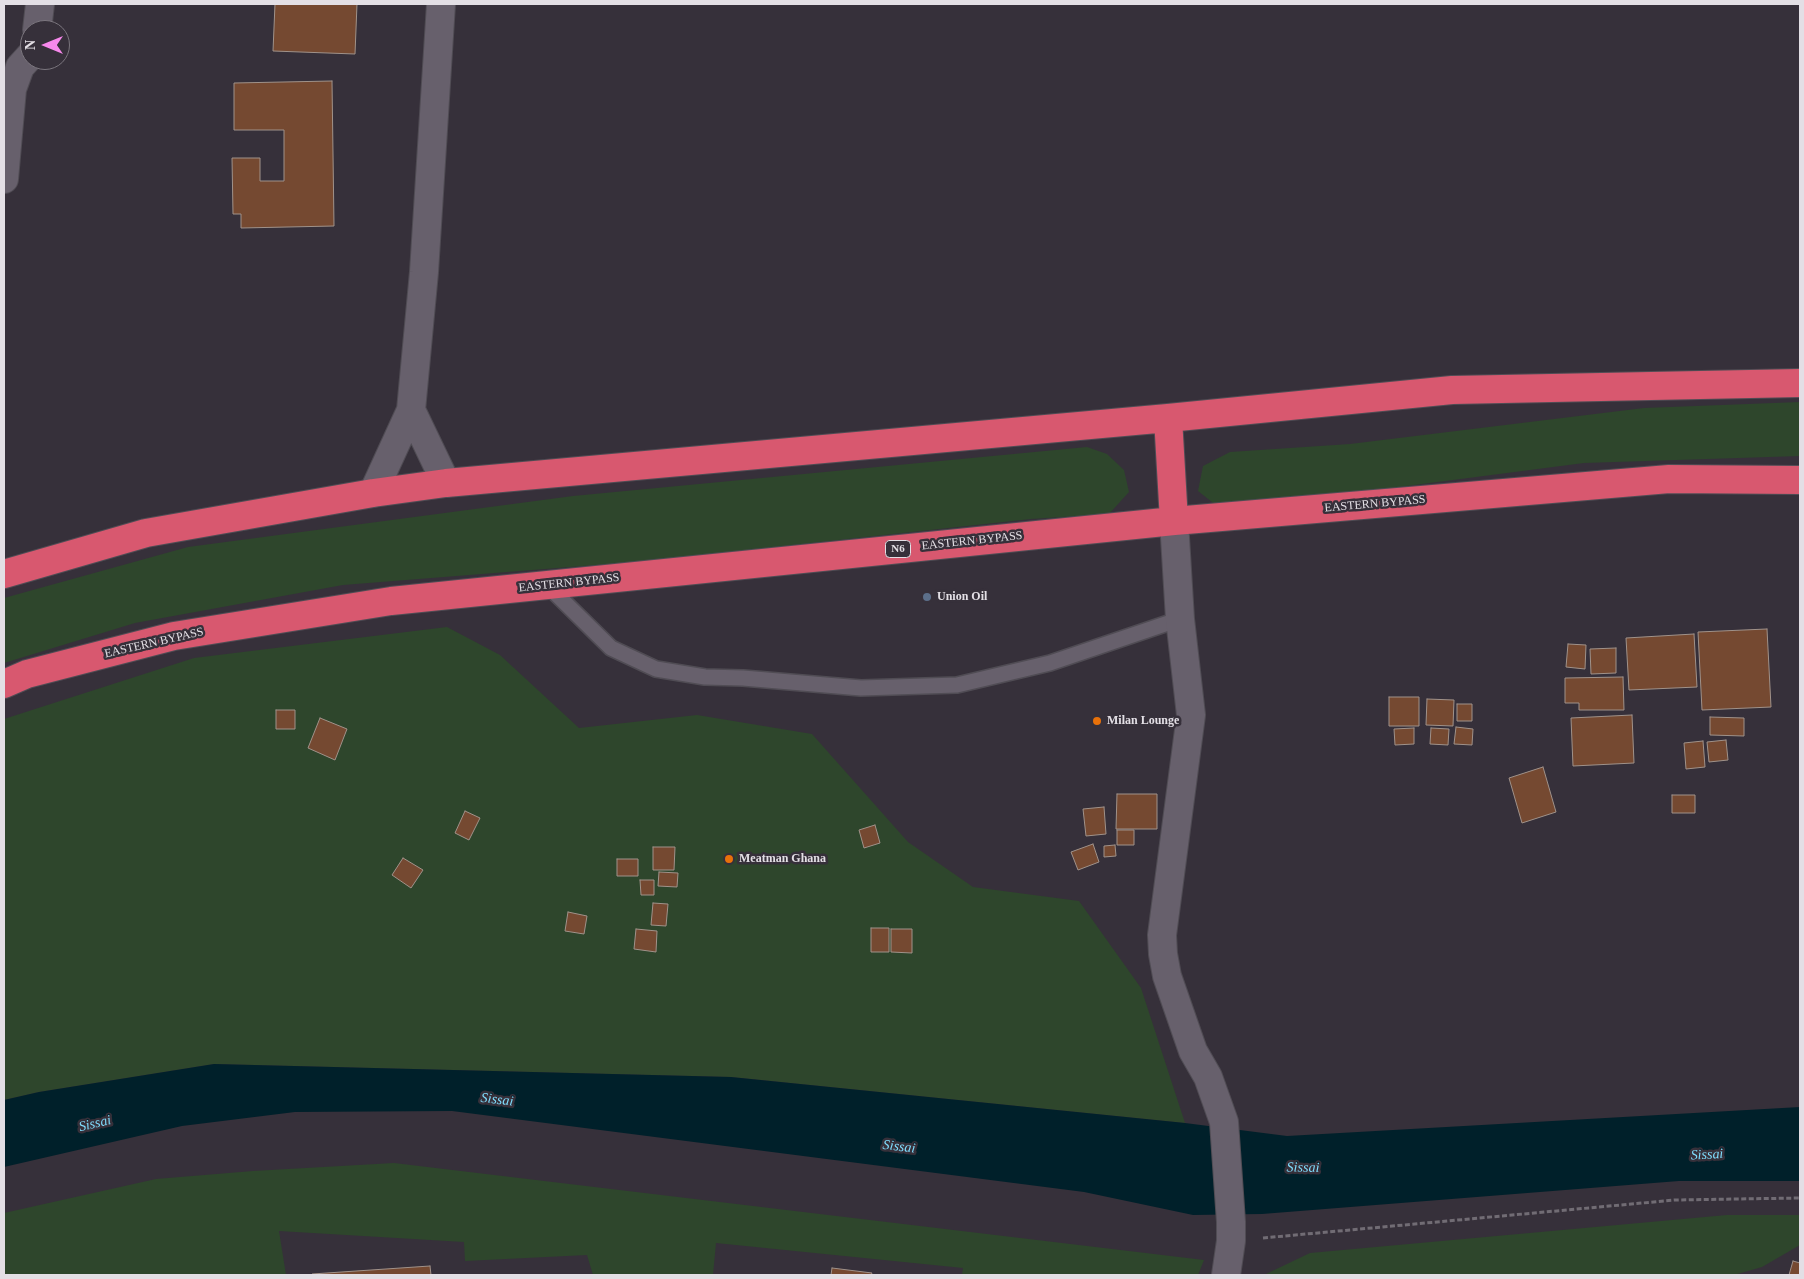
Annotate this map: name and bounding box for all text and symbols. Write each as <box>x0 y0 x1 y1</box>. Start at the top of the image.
north arrow <box>20 20 70 70</box>
text: N <box>23 40 38 50</box>
street label: EASTERN BYPASS <box>1324 492 1426 516</box>
street label: EASTERN BYPASS <box>921 529 1023 553</box>
road number: N6 <box>886 540 910 558</box>
street label: EASTERN BYPASS <box>518 571 620 595</box>
place label: Union Oil <box>937 590 987 604</box>
marker: Union Oil <box>921 591 933 603</box>
street label: EASTERN BYPASS <box>103 625 205 661</box>
place label: Milan Lounge <box>1107 714 1179 728</box>
marker: Milan Lounge <box>1091 715 1103 727</box>
place label: Meatman Ghana <box>739 852 826 866</box>
marker: Meatman Ghana <box>723 853 735 865</box>
water label: Sissai <box>480 1090 514 1110</box>
water label: Sissai <box>77 1112 113 1136</box>
water label: Sissai <box>882 1137 916 1157</box>
water label: Sissai <box>1690 1146 1724 1164</box>
water label: Sissai <box>1287 1159 1319 1177</box>

